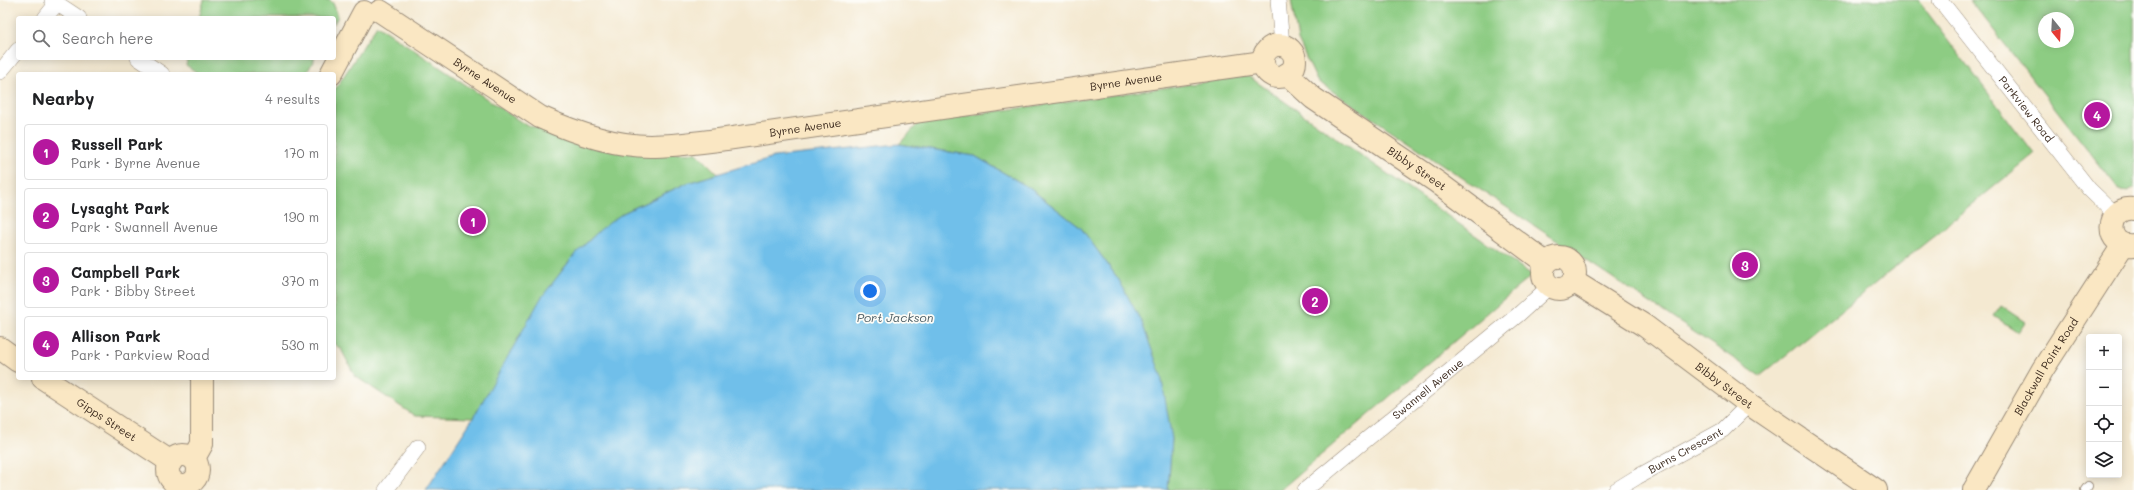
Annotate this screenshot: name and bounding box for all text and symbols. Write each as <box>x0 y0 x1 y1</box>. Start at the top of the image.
north arrow <box>2038 12 2074 48</box>
search box <box>16 16 336 60</box>
icon: search <box>30 27 52 49</box>
text: Search here <box>62 28 153 48</box>
street label: Byrne Avenue <box>451 54 520 107</box>
street label: Byrne Avenue <box>1089 69 1163 94</box>
street label: Parkview Road <box>1996 73 2057 145</box>
text: Nearby <box>32 87 94 109</box>
text: 4 results <box>265 90 320 107</box>
pin: 4 <box>2084 100 2110 130</box>
street label: Byrne Avenue <box>768 115 842 140</box>
text: Russell Park <box>71 134 163 154</box>
street label: Bibby Street <box>1385 143 1450 194</box>
text: 1 <box>43 144 49 161</box>
text: 170 m <box>283 144 319 161</box>
text: Park · Byrne Avenue <box>71 154 200 171</box>
text: Lysaght Park <box>71 198 170 218</box>
pin: 1 <box>460 206 486 236</box>
text: 2 <box>42 208 50 225</box>
text: 190 m <box>283 208 319 225</box>
text: Park · Swannell Avenue <box>71 218 218 235</box>
pin: 3 <box>1732 250 1758 280</box>
text: Campbell Park <box>71 262 180 282</box>
text: 3 <box>42 272 50 289</box>
text: 370 m <box>282 272 319 289</box>
your location <box>860 281 880 301</box>
text: Park · Bibby Street <box>71 282 195 299</box>
pin: 2 <box>1302 286 1328 316</box>
water label: Port Jackson <box>857 309 934 325</box>
street label: Blackwall Point Road <box>2010 315 2081 418</box>
text: Allison Park <box>71 326 161 346</box>
map controls <box>2086 334 2122 478</box>
button: + <box>2086 334 2122 370</box>
text: 4 <box>42 336 50 353</box>
text: 530 m <box>281 336 319 353</box>
text: Park · Parkview Road <box>71 346 209 363</box>
street label: Swannell Avenue <box>1389 355 1466 422</box>
street label: Bibby Street <box>1693 358 1756 412</box>
button: − <box>2086 370 2122 406</box>
street label: Gipps Street <box>74 394 140 445</box>
button: locate <box>2086 406 2122 442</box>
street label: Burns Crescent <box>1645 423 1726 477</box>
button: layers <box>2086 442 2122 478</box>

